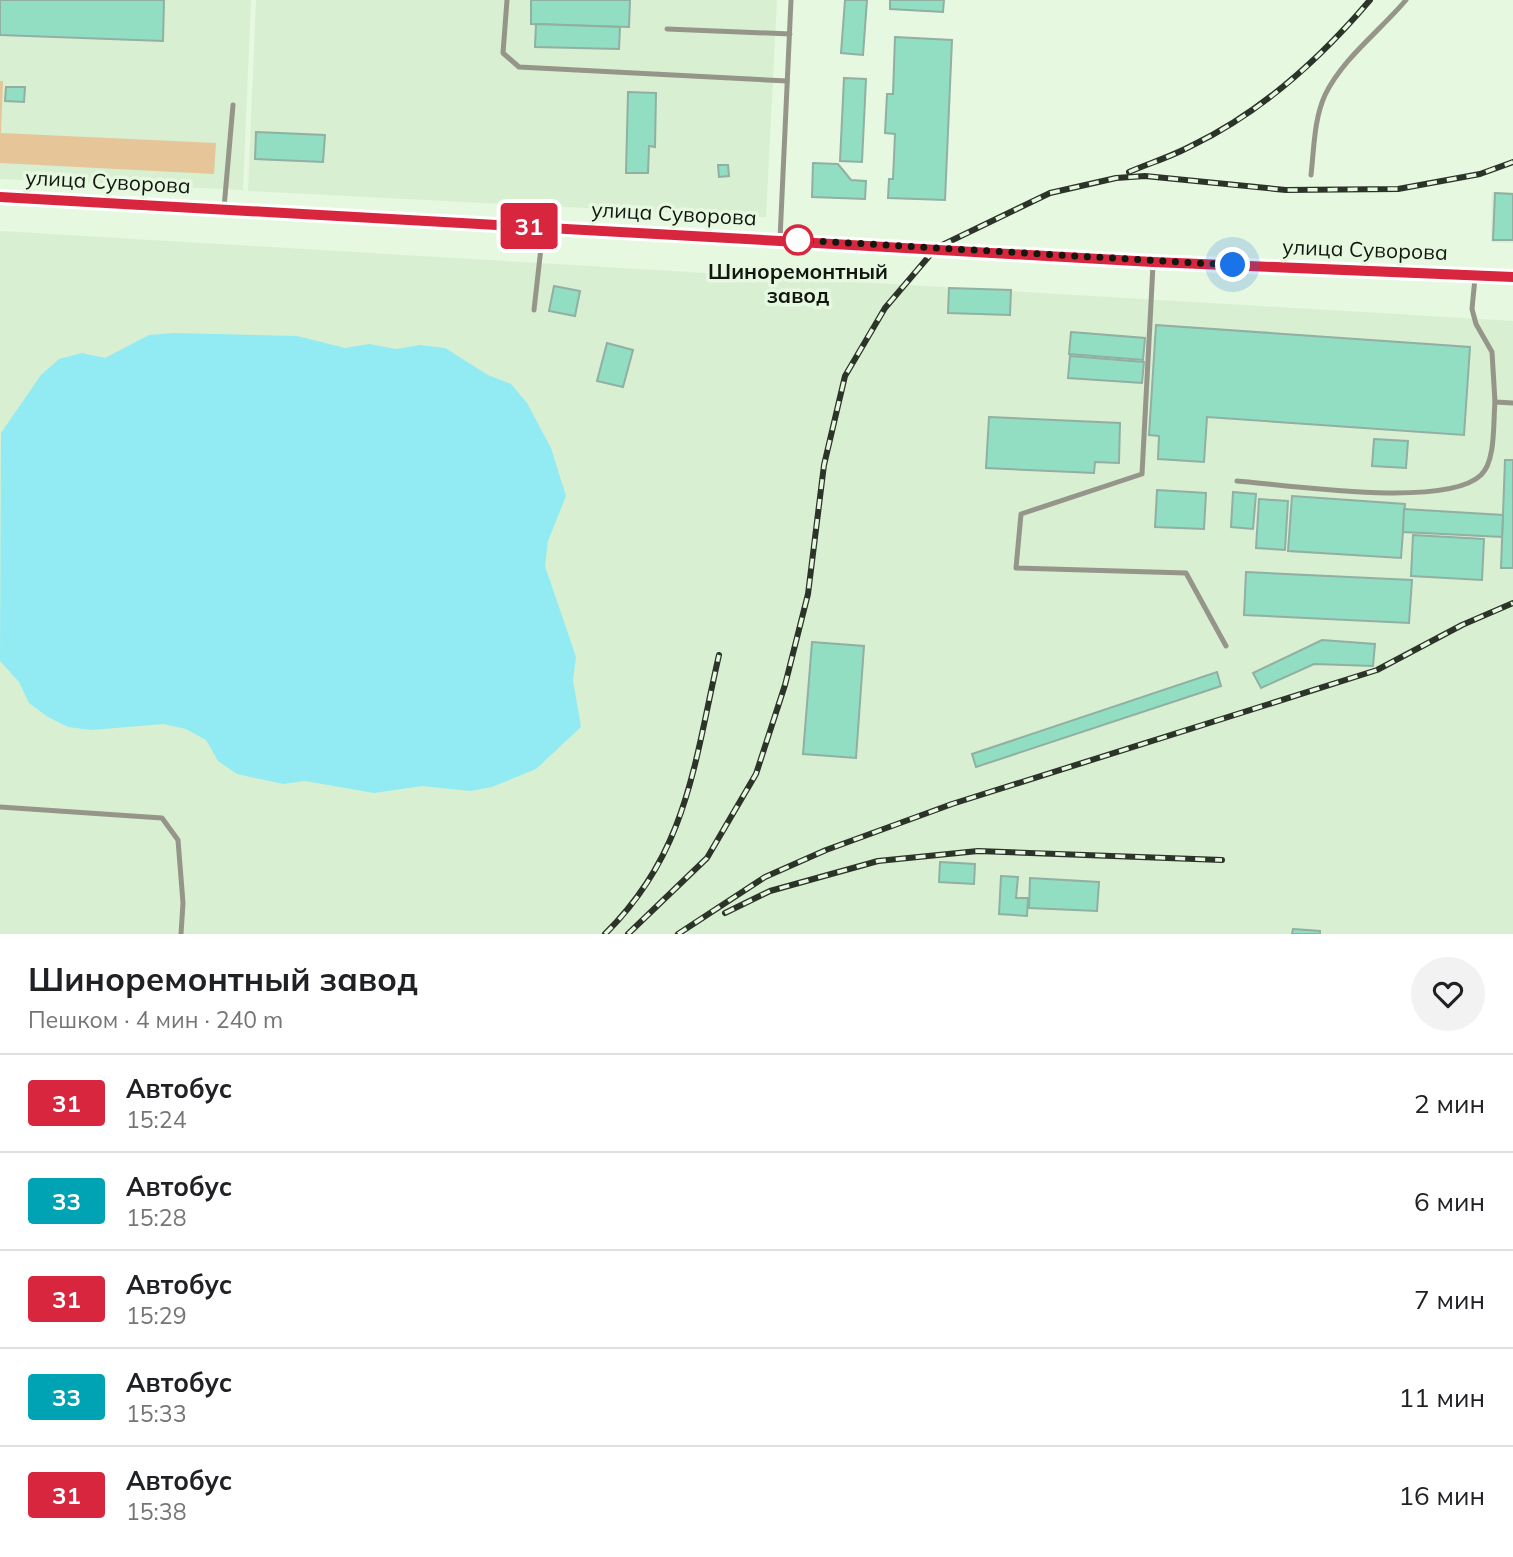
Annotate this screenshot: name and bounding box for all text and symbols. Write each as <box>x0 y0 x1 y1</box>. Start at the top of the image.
street label: улица Суворова <box>25 164 191 198</box>
street label: улица Суворова <box>591 196 757 230</box>
line badge: 31 <box>498 203 560 249</box>
text: 31 <box>515 211 543 241</box>
marker: Шиноремонтный завод <box>783 225 813 255</box>
street label: улица Суворова <box>1282 233 1448 265</box>
your location <box>1215 247 1250 282</box>
place label: Шиноремонтный завод <box>708 258 888 308</box>
button: heart <box>1411 957 1485 1031</box>
text: Шиноремонтный завод <box>28 958 418 999</box>
text: Пешком · 4 мин · 240 m <box>28 1005 283 1034</box>
text: Автобус <box>126 1072 232 1105</box>
text: 2 мин <box>1414 1087 1485 1120</box>
text: 31 <box>52 1088 81 1118</box>
text: 15:24 <box>126 1105 186 1134</box>
text: Автобус <box>126 1170 232 1203</box>
text: 6 мин <box>1414 1185 1485 1218</box>
text: 33 <box>52 1186 81 1216</box>
text: 15:28 <box>126 1203 186 1232</box>
text: Автобус <box>126 1268 232 1301</box>
text: 7 мин <box>1414 1283 1485 1316</box>
text: 31 <box>52 1284 81 1314</box>
text: 15:29 <box>126 1301 186 1330</box>
text: Автобус <box>126 1366 232 1399</box>
text: 11 мин <box>1398 1381 1485 1414</box>
text: 33 <box>52 1382 81 1412</box>
text: 15:33 <box>126 1399 186 1428</box>
text: Автобус <box>126 1464 232 1497</box>
text: 16 мин <box>1398 1479 1485 1512</box>
text: 31 <box>52 1480 81 1510</box>
text: 15:38 <box>126 1497 186 1526</box>

